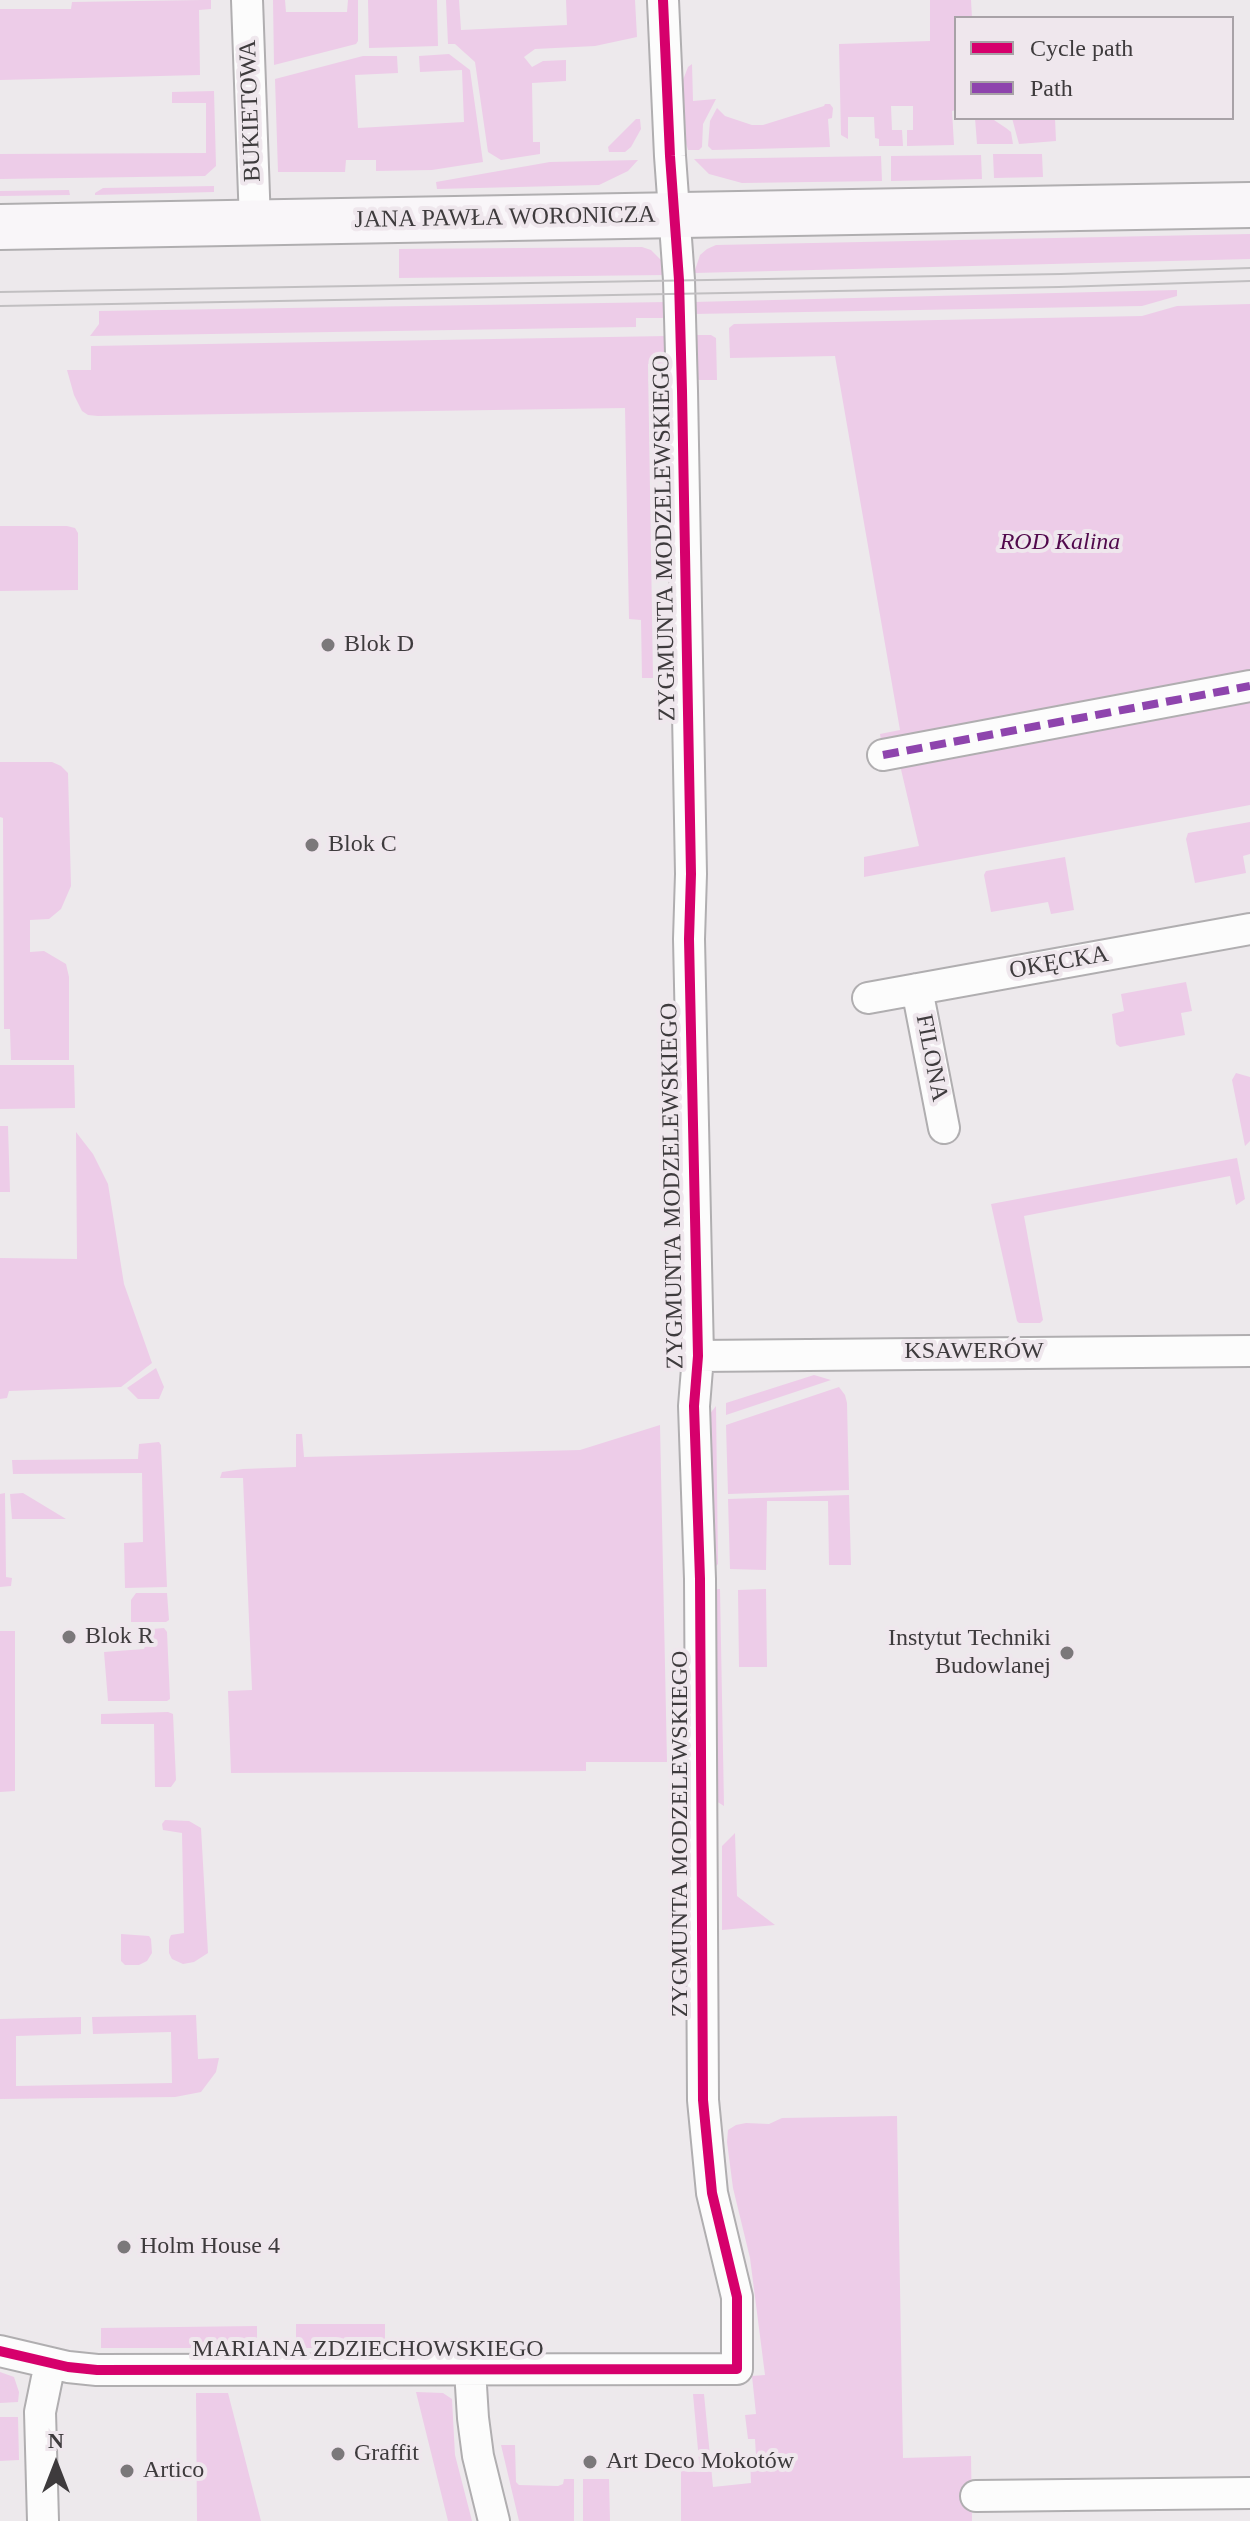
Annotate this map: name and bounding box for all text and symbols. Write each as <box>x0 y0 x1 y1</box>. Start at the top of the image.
legend <box>954 16 1234 120</box>
text: Cycle path <box>1030 35 1133 61</box>
street label: BUKIETOWA <box>234 39 268 183</box>
text: Path <box>1030 75 1073 101</box>
street label: JANA PAWŁA WORONICZA <box>354 201 656 235</box>
street label: ZYGMUNTA MODZELEWSKIEGO <box>647 354 683 722</box>
park label: ROD Kalina <box>1000 529 1120 557</box>
place label: Blok D <box>344 631 414 659</box>
marker: Blok D <box>319 636 337 654</box>
place label: Blok C <box>328 831 397 859</box>
marker: Blok C <box>303 836 321 854</box>
street label: OKĘCKA <box>1007 940 1111 986</box>
street label: ZYGMUNTA MODZELEWSKIEGO <box>655 1002 691 1370</box>
street label: FILONA <box>908 1012 954 1104</box>
street label: KSAWERÓW <box>904 1338 1044 1366</box>
place label: Blok R <box>85 1623 154 1651</box>
place label: Instytut Techniki Budowlanej <box>888 1625 1051 1681</box>
marker: Blok R <box>60 1628 78 1646</box>
marker: Instytut Techniki Budowlanej <box>1058 1644 1076 1662</box>
street label: ZYGMUNTA MODZELEWSKIEGO <box>667 1651 695 2017</box>
place label: Holm House 4 <box>140 2233 280 2261</box>
marker: Holm House 4 <box>115 2238 133 2256</box>
street label: MARIANA ZDZIECHOWSKIEGO <box>192 2336 544 2364</box>
north arrow <box>16 2425 96 2505</box>
text: N <box>48 2428 64 2453</box>
place label: Graffit <box>354 2440 419 2468</box>
marker: Graffit <box>329 2445 347 2463</box>
place label: Art Deco Mokotów <box>606 2448 794 2476</box>
marker: Art Deco Mokotów <box>581 2453 599 2471</box>
place label: Artico <box>143 2457 204 2485</box>
marker: Artico <box>118 2462 136 2480</box>

